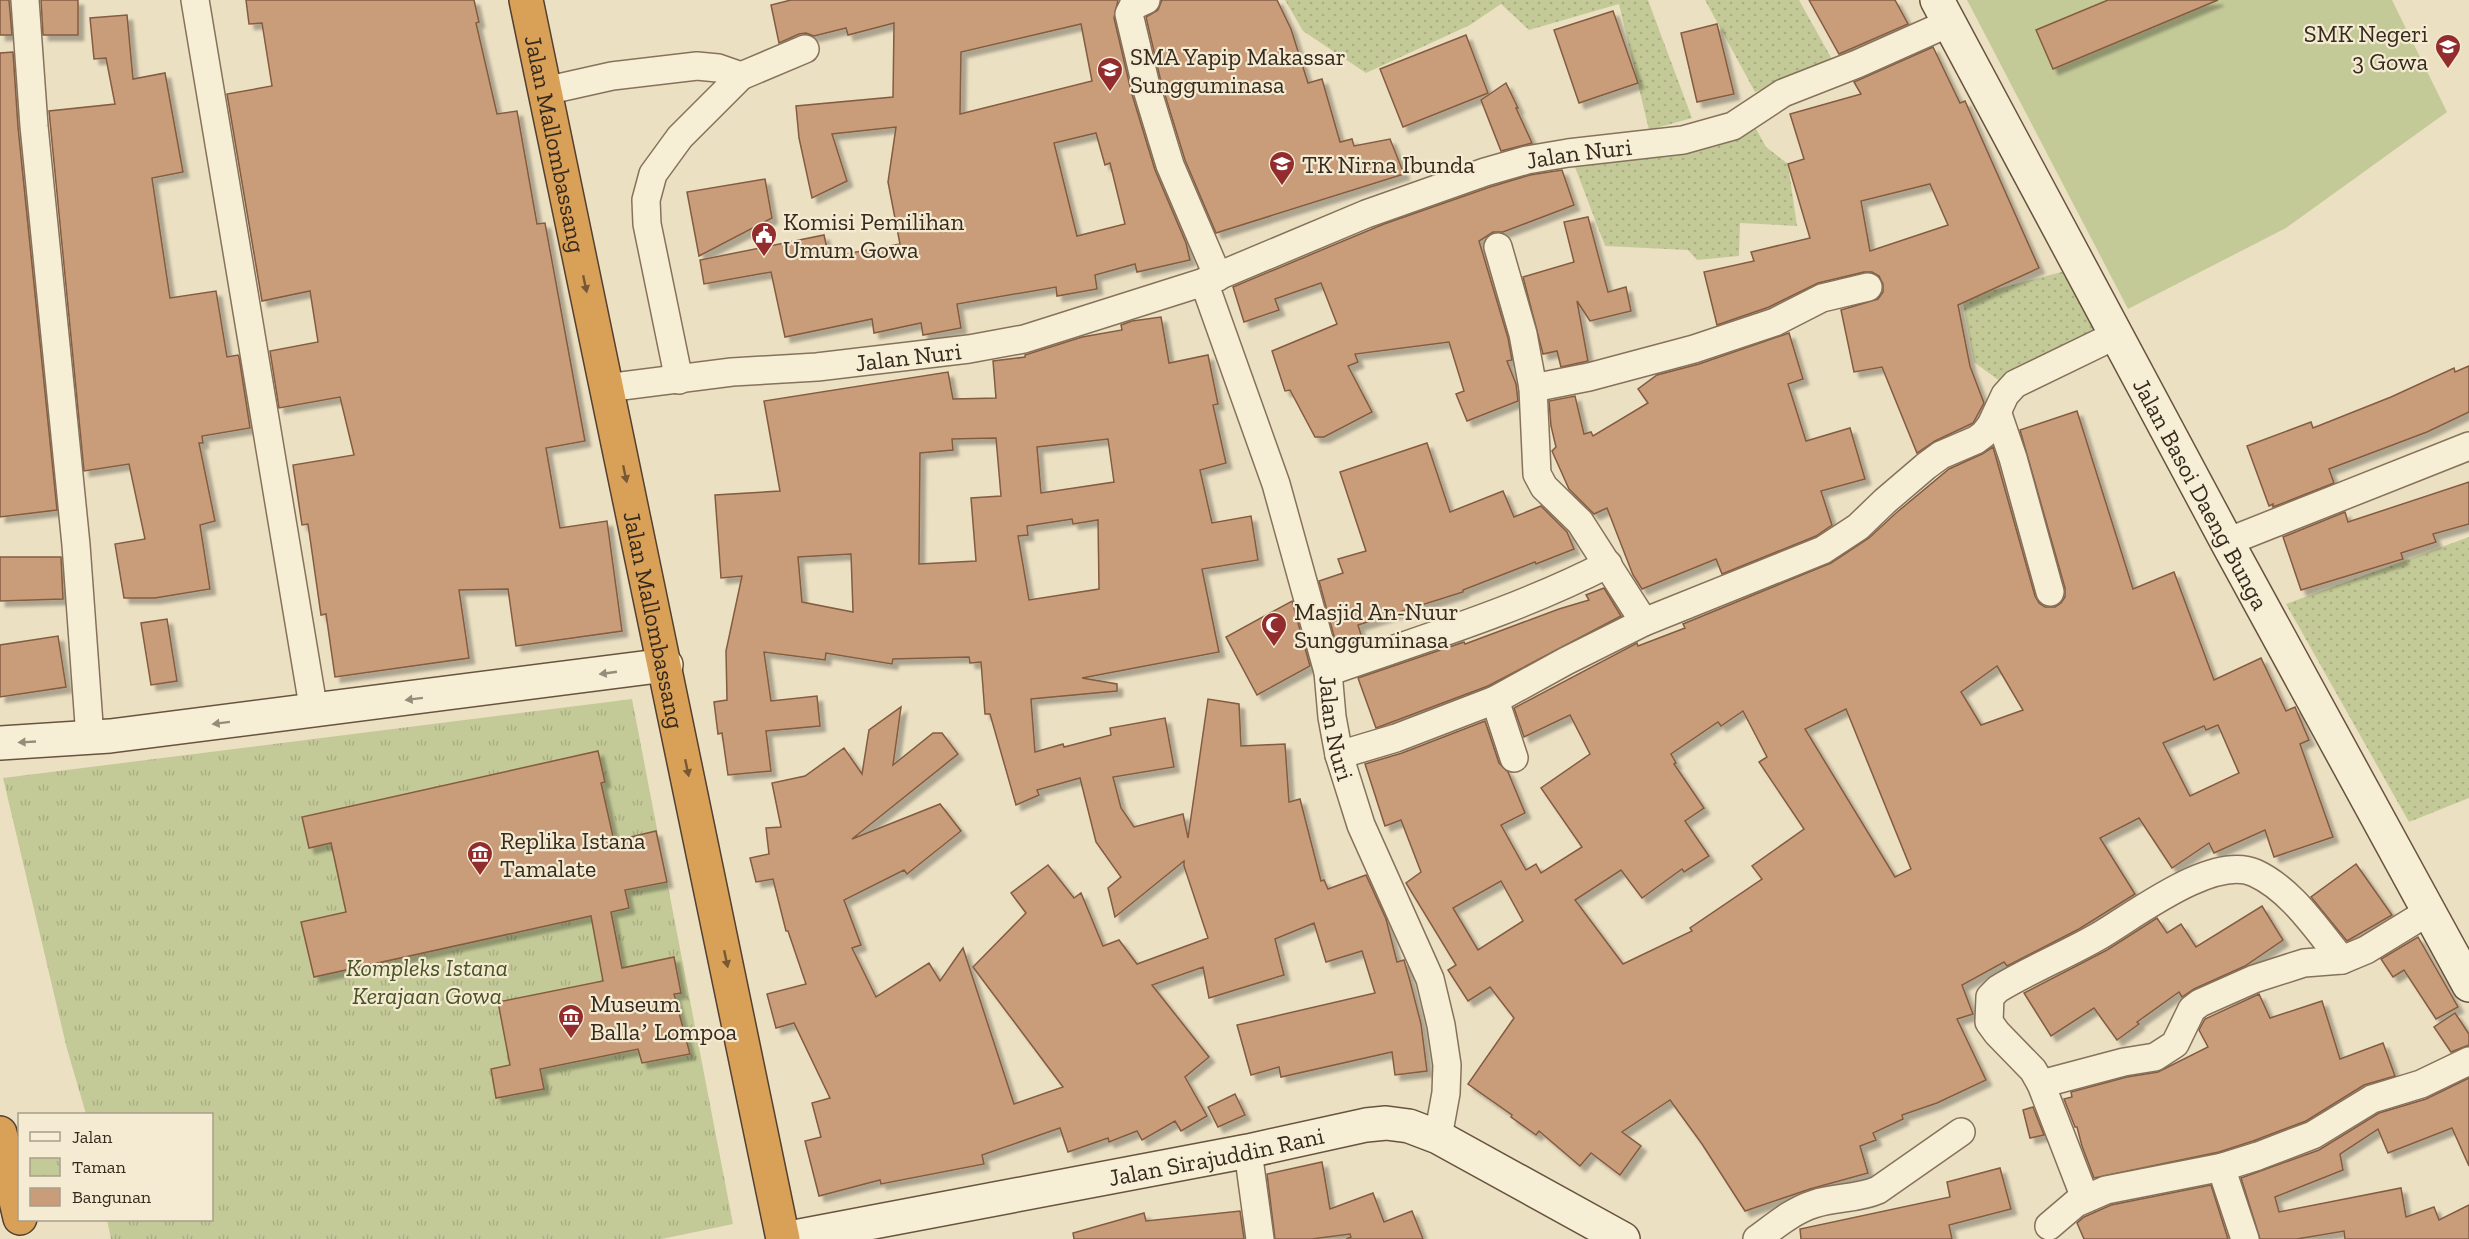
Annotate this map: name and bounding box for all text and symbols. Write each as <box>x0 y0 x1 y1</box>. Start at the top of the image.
place label: SMK Negeri 3 Gowa <box>2304 19 2428 76</box>
school or university icon: SMK Negeri 3 Gowa <box>2433 32 2463 70</box>
street label: Jalan Mallombassang <box>519 33 593 255</box>
place label: SMA Yapip Makassar Sungguminasa <box>1130 42 1346 99</box>
school or university icon: SMA Yapip Makassar Sungguminasa <box>1095 55 1125 93</box>
street label: Jalan Nuri <box>1524 131 1634 174</box>
school or university icon: TK Nirna Ibunda <box>1267 149 1297 187</box>
place label: TK Nirna Ibunda <box>1302 150 1475 179</box>
place label: Komisi Pemilihan Umum Gowa <box>783 207 964 264</box>
public building icon: Komisi Pemilihan Umum Gowa <box>749 220 779 258</box>
one-way arrow <box>581 274 590 293</box>
street label: Jalan Nuri <box>854 336 963 377</box>
street label: Jalan Basoi Daeng Bunga <box>2127 373 2276 615</box>
one-way arrow <box>621 465 630 484</box>
street label: Jalan Mallombassang <box>618 508 691 731</box>
place label: Masjid An-Nuur Sungguminasa <box>1294 597 1459 654</box>
mosque icon: Masjid An-Nuur Sungguminasa <box>1259 610 1289 648</box>
one-way arrow <box>598 669 617 678</box>
street label: Jalan Nuri <box>1314 674 1361 784</box>
one-way arrow <box>405 694 424 703</box>
one-way arrow <box>211 718 230 728</box>
one-way arrow <box>17 737 36 746</box>
one-way arrow <box>683 759 692 778</box>
place label: Replika Istana Tamalate <box>500 826 646 883</box>
museum icon: Replika Istana Tamalate <box>465 839 495 877</box>
one-way arrow <box>722 950 731 969</box>
park label: Kompleks Istana Kerajaan Gowa <box>346 953 508 1010</box>
place label: Museum Ballaʼ Lompoa <box>590 989 738 1046</box>
museum icon: Museum Ballaʼ Lompoa <box>556 1002 586 1040</box>
legend <box>18 1113 213 1221</box>
street label: Jalan Sirajuddin Rani <box>1106 1120 1327 1192</box>
text: Jalan <box>72 1126 113 1148</box>
text: Taman <box>72 1156 127 1178</box>
text: Bangunan <box>72 1186 152 1208</box>

